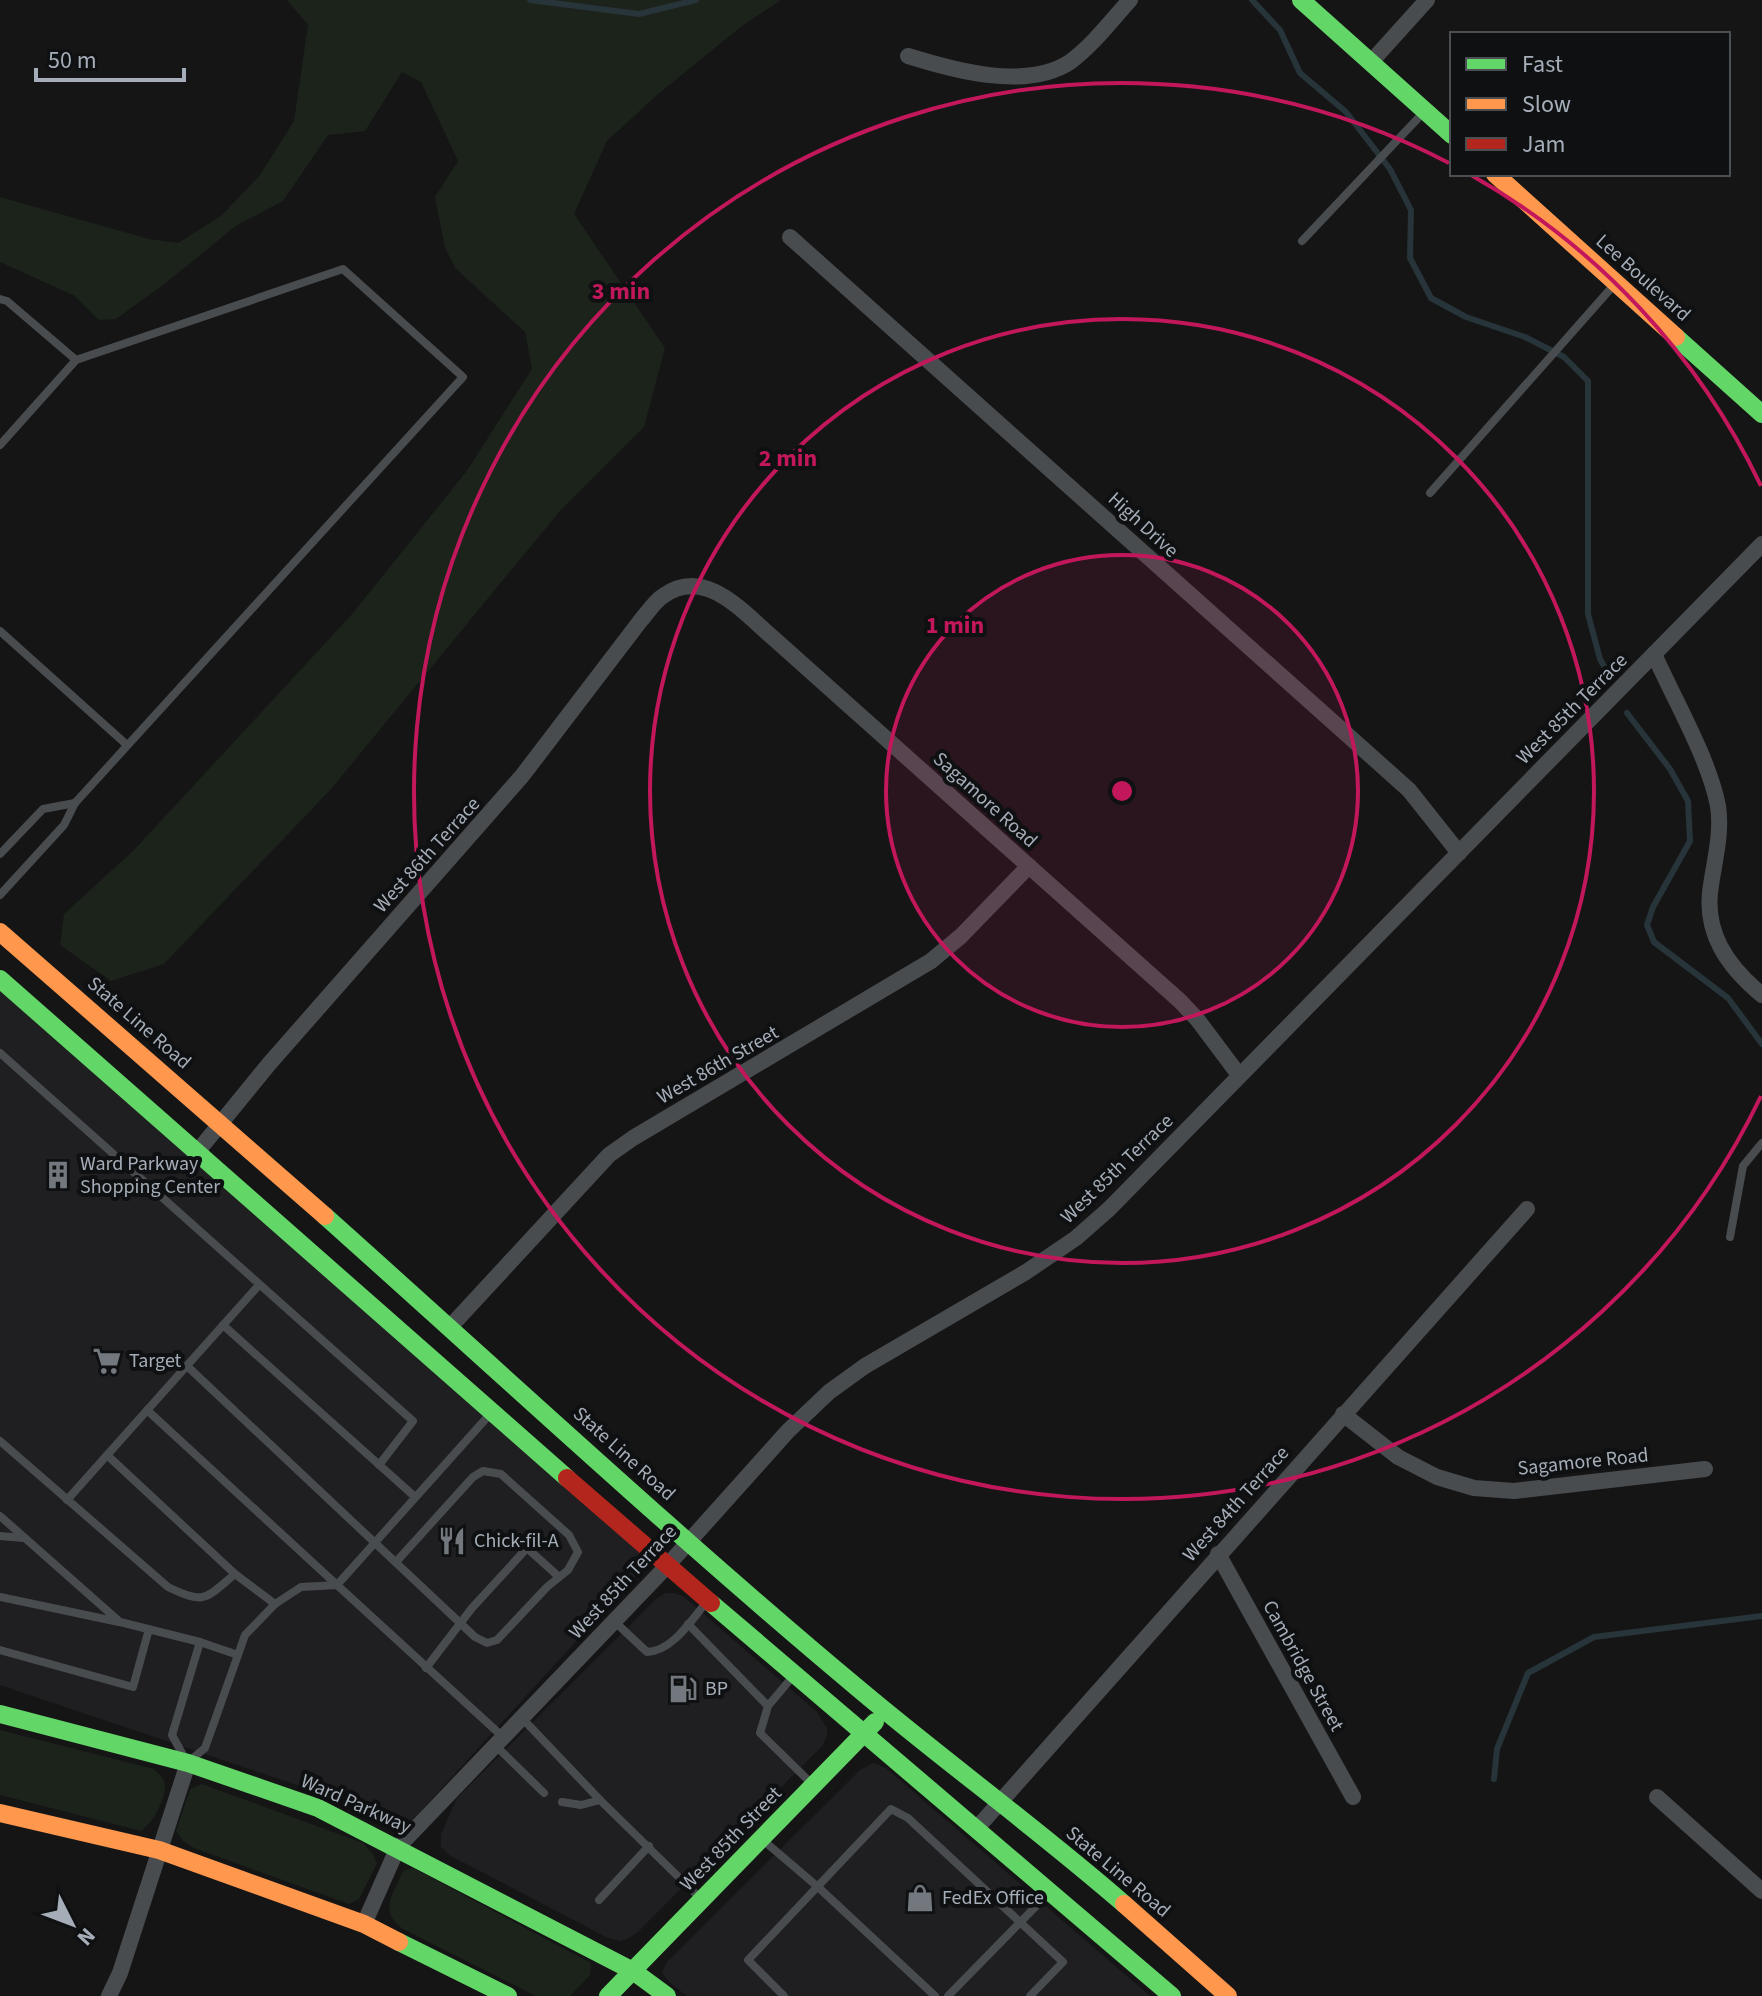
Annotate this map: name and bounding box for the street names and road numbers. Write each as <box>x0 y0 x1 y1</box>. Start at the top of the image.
street label: Lee Boulevard <box>1589 228 1697 328</box>
street label: High Drive <box>1102 486 1184 564</box>
street label: West 85th Terrace <box>1510 647 1634 771</box>
street label: Sagamore Road <box>927 746 1043 854</box>
street label: West 86th Terrace <box>367 791 487 919</box>
street label: State Line Road <box>81 970 197 1076</box>
street label: West 86th Street <box>652 1019 784 1111</box>
street label: West 85th Terrace <box>1054 1108 1180 1230</box>
street label: State Line Road <box>567 1400 681 1508</box>
street label: West 84th Terrace <box>1176 1440 1296 1568</box>
street label: Sagamore Road <box>1516 1441 1650 1483</box>
street label: West 85th Terrace <box>563 1519 684 1645</box>
street label: Cambridge Street <box>1255 1595 1351 1737</box>
street label: Ward Parkway <box>296 1767 416 1841</box>
street label: West 85th Street <box>674 1780 788 1898</box>
street label: State Line Road <box>1060 1820 1176 1924</box>

